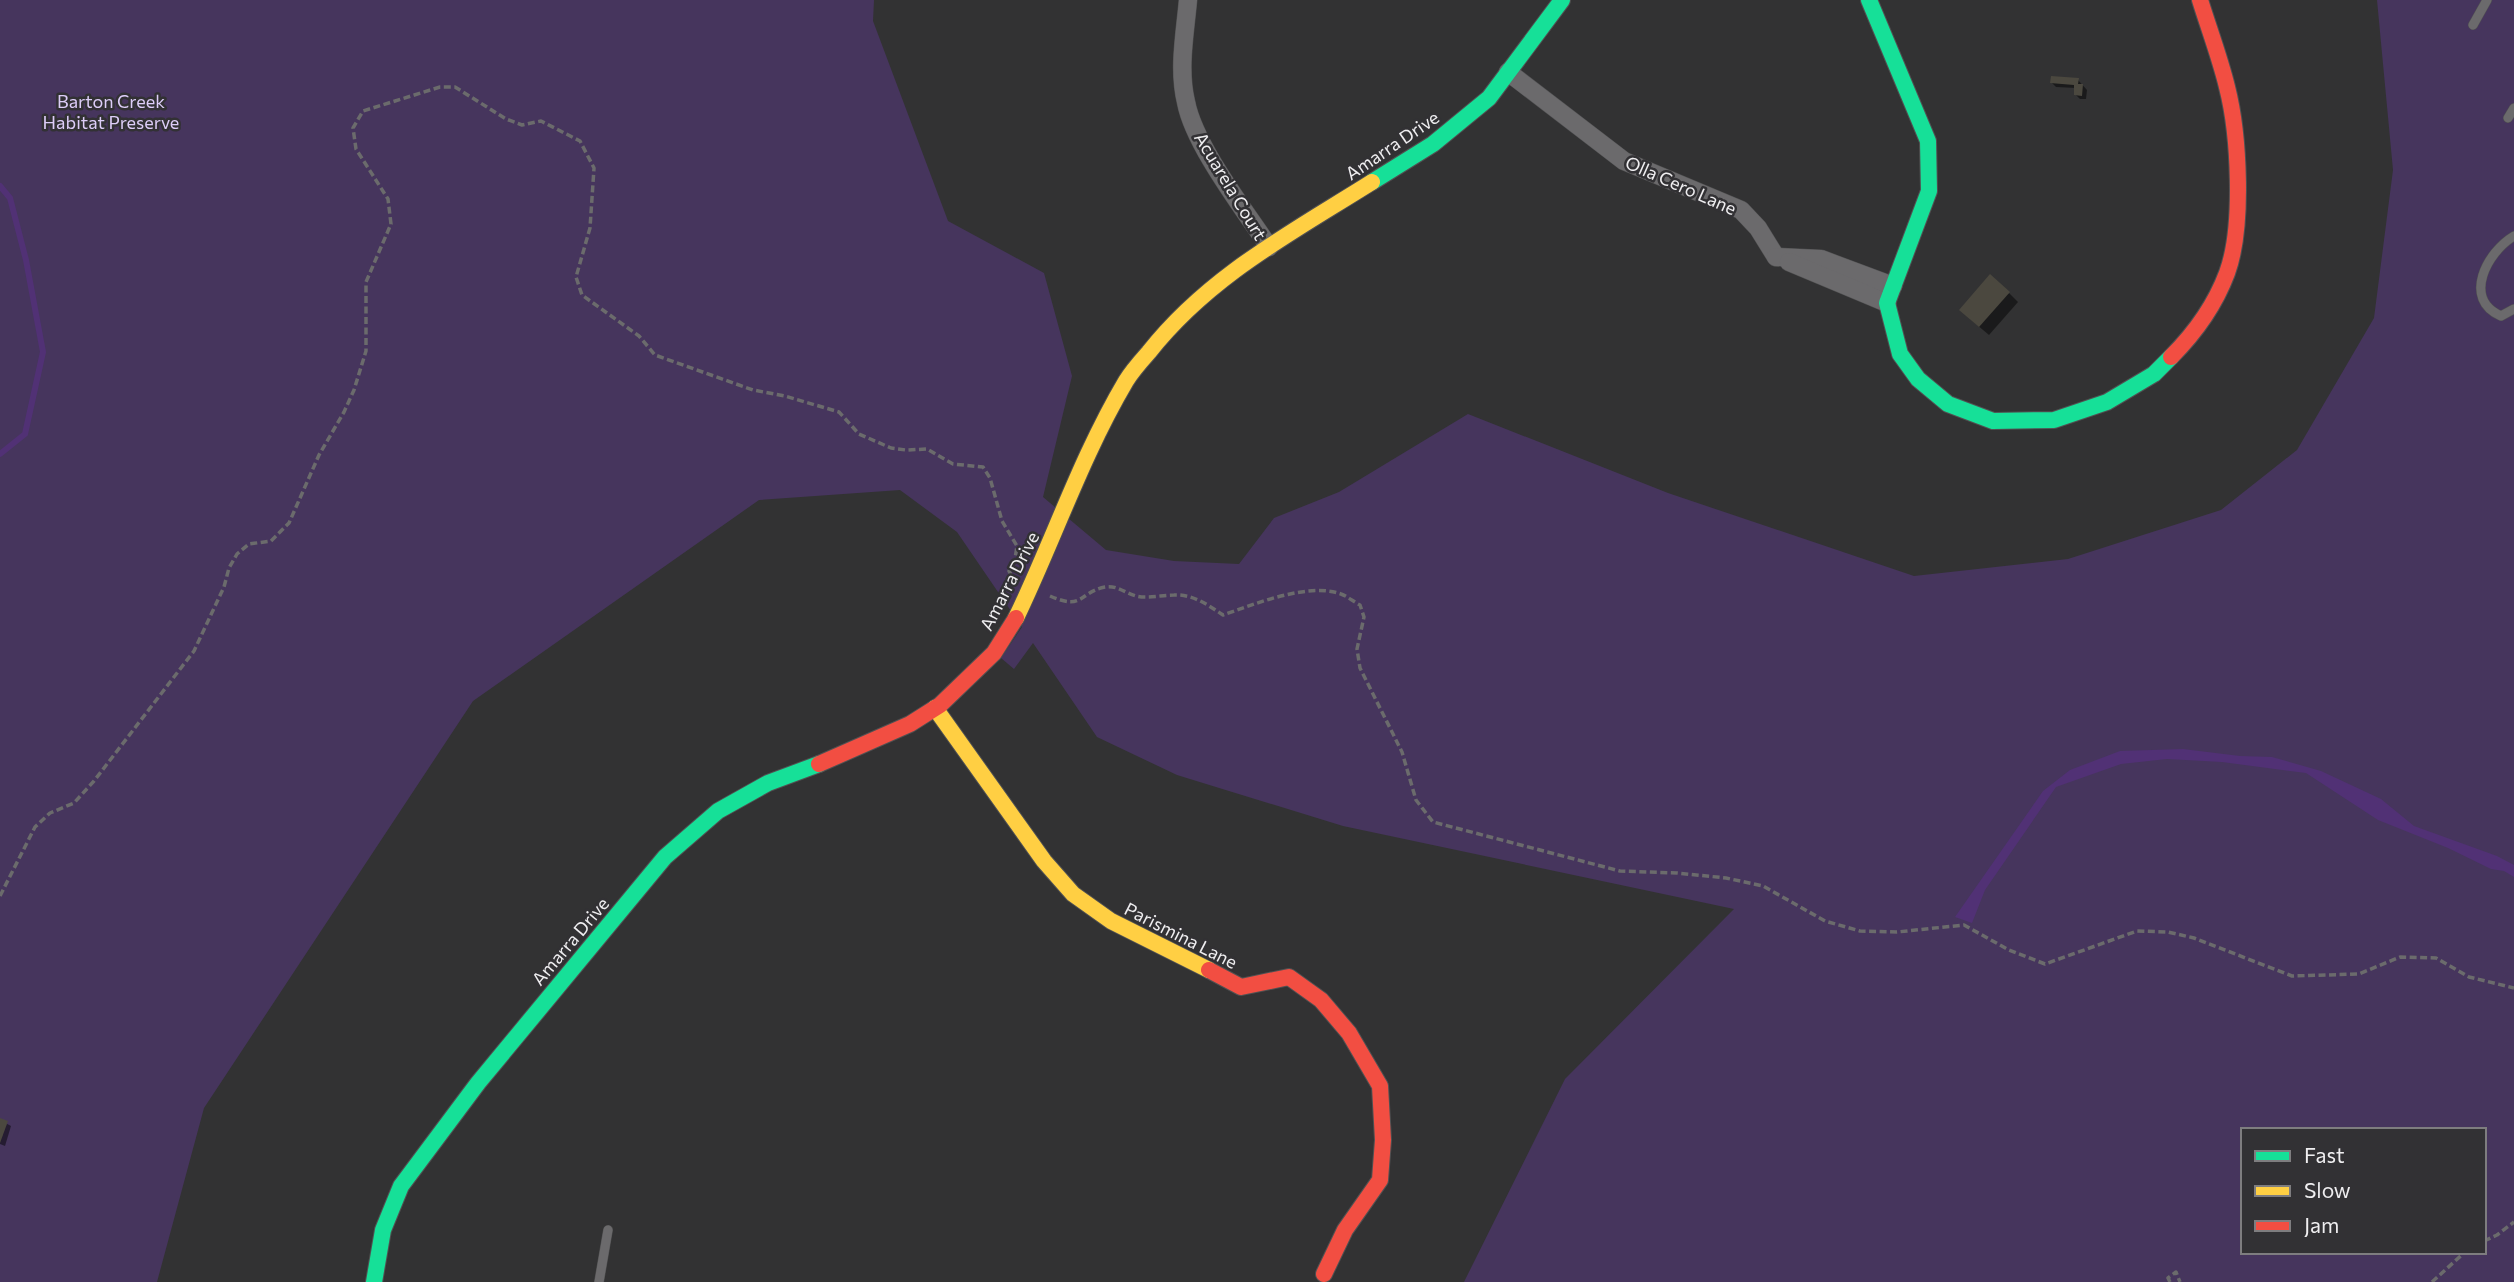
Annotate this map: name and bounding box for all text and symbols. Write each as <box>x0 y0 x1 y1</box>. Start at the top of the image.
park label: Barton Creek Habitat Preserve <box>43 90 179 133</box>
street label: Amarra Drive <box>1341 106 1443 184</box>
street label: Acuarela Court <box>1190 128 1272 244</box>
street label: Olla Cero Lane <box>1622 151 1740 219</box>
street label: Amarra Drive <box>975 528 1043 634</box>
street label: Amarra Drive <box>527 893 613 989</box>
street label: Parismina Lane <box>1121 897 1241 973</box>
legend <box>2241 1128 2486 1254</box>
text: Fast <box>2304 1142 2345 1167</box>
text: Slow <box>2304 1177 2351 1202</box>
text: Jam <box>2304 1212 2339 1237</box>

